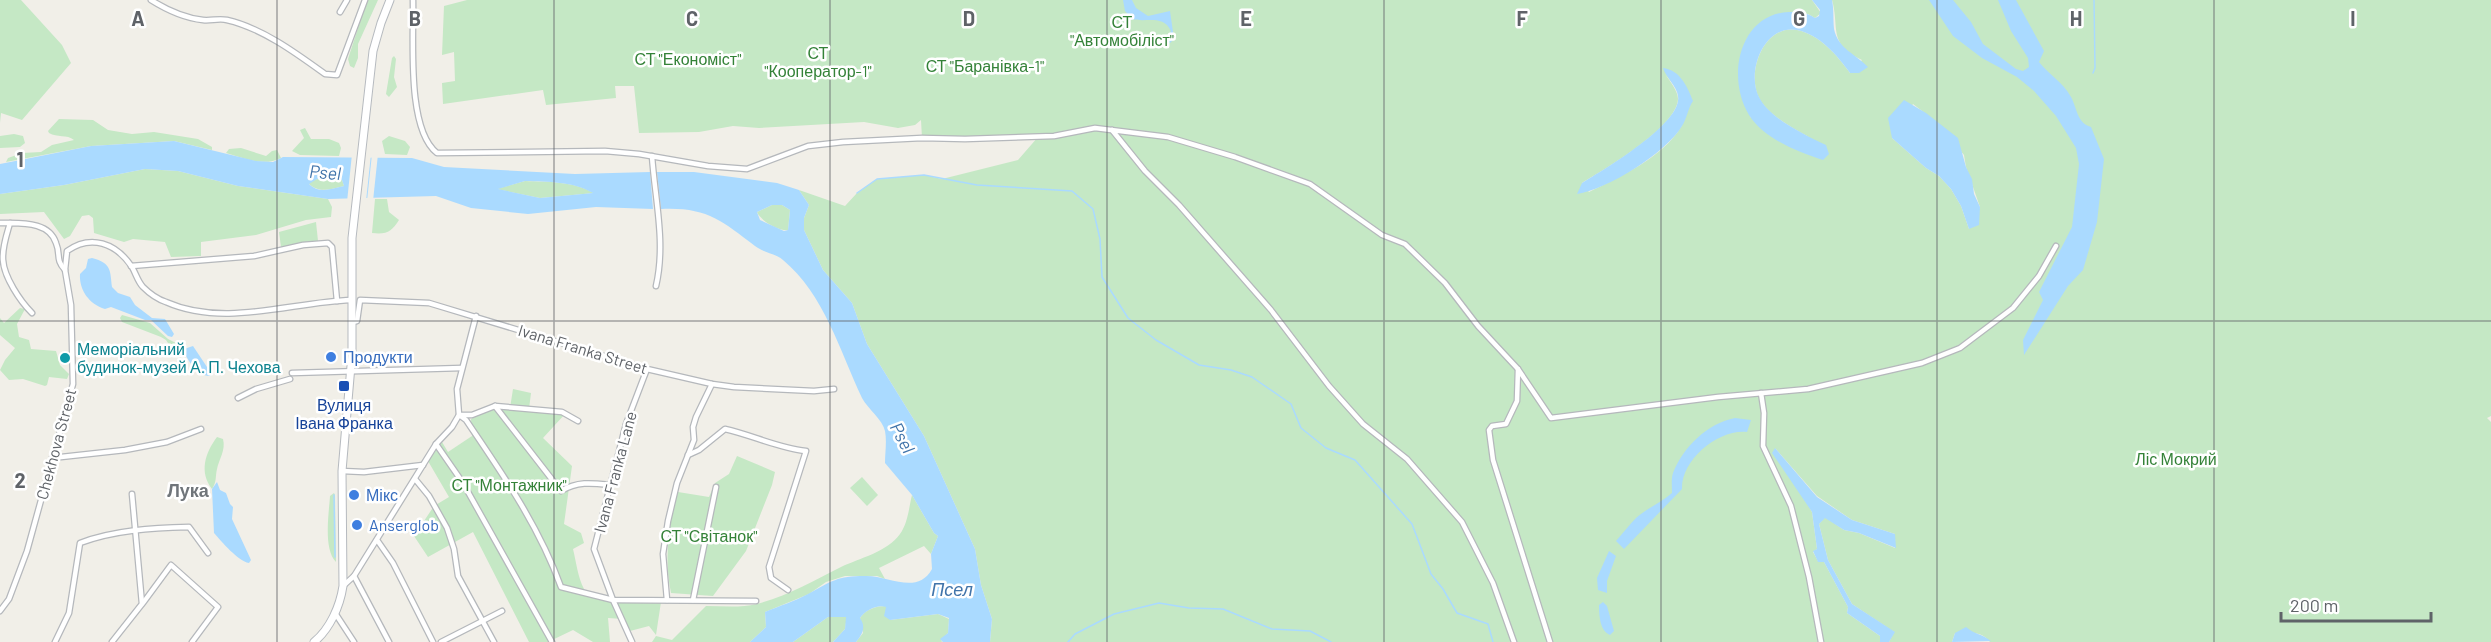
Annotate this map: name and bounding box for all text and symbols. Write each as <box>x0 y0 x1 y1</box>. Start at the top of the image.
text: A <box>131 6 145 30</box>
text: B <box>409 6 421 30</box>
text: C <box>686 6 698 30</box>
text: D <box>963 6 975 30</box>
text: E <box>1240 6 1252 30</box>
text: F <box>1516 6 1528 30</box>
text: G <box>1793 6 1805 30</box>
text: H <box>2070 6 2082 30</box>
text: I <box>2350 6 2356 30</box>
park label: СТ "Автомобіліст" <box>1070 12 1174 49</box>
park label: СТ "Кооператор-1" <box>764 43 872 80</box>
park label: СТ "Економіст" <box>635 49 741 68</box>
park label: СТ "Баранівка-1" <box>926 56 1044 75</box>
text: 1 <box>16 147 24 171</box>
water label: Psel <box>308 160 342 184</box>
street label: Ivana Franka Street <box>516 320 650 377</box>
place label: Меморіальний будинок-музей А. П. Чехова <box>77 339 281 376</box>
place label: Продукти <box>343 347 413 366</box>
marker: Продукти <box>324 350 338 364</box>
marker: Меморіальний будинок-музей А. П. Чехова <box>58 351 72 365</box>
marker: Вулиця Івана Франка <box>337 379 351 393</box>
street label: Chekhova Street <box>32 386 79 501</box>
place label: Вулиця Івана Франка <box>295 395 393 432</box>
street label: Ivana Franka Lane <box>589 409 640 535</box>
water label: Psel <box>886 418 920 457</box>
park label: Ліс Мокрий <box>2135 449 2217 468</box>
text: 2 <box>14 468 26 492</box>
park label: СТ "Монтажник" <box>451 475 567 494</box>
district label: Лука <box>167 479 210 501</box>
place label: Мікс <box>366 485 398 504</box>
marker: Мікс <box>347 488 361 502</box>
place label: Anserglob <box>369 515 439 534</box>
marker: Anserglob <box>350 518 364 532</box>
park label: СТ "Світанок" <box>661 526 757 545</box>
water label: Псел <box>931 578 973 600</box>
scale bar <box>2281 585 2431 623</box>
text: 200 m <box>2290 594 2338 616</box>

